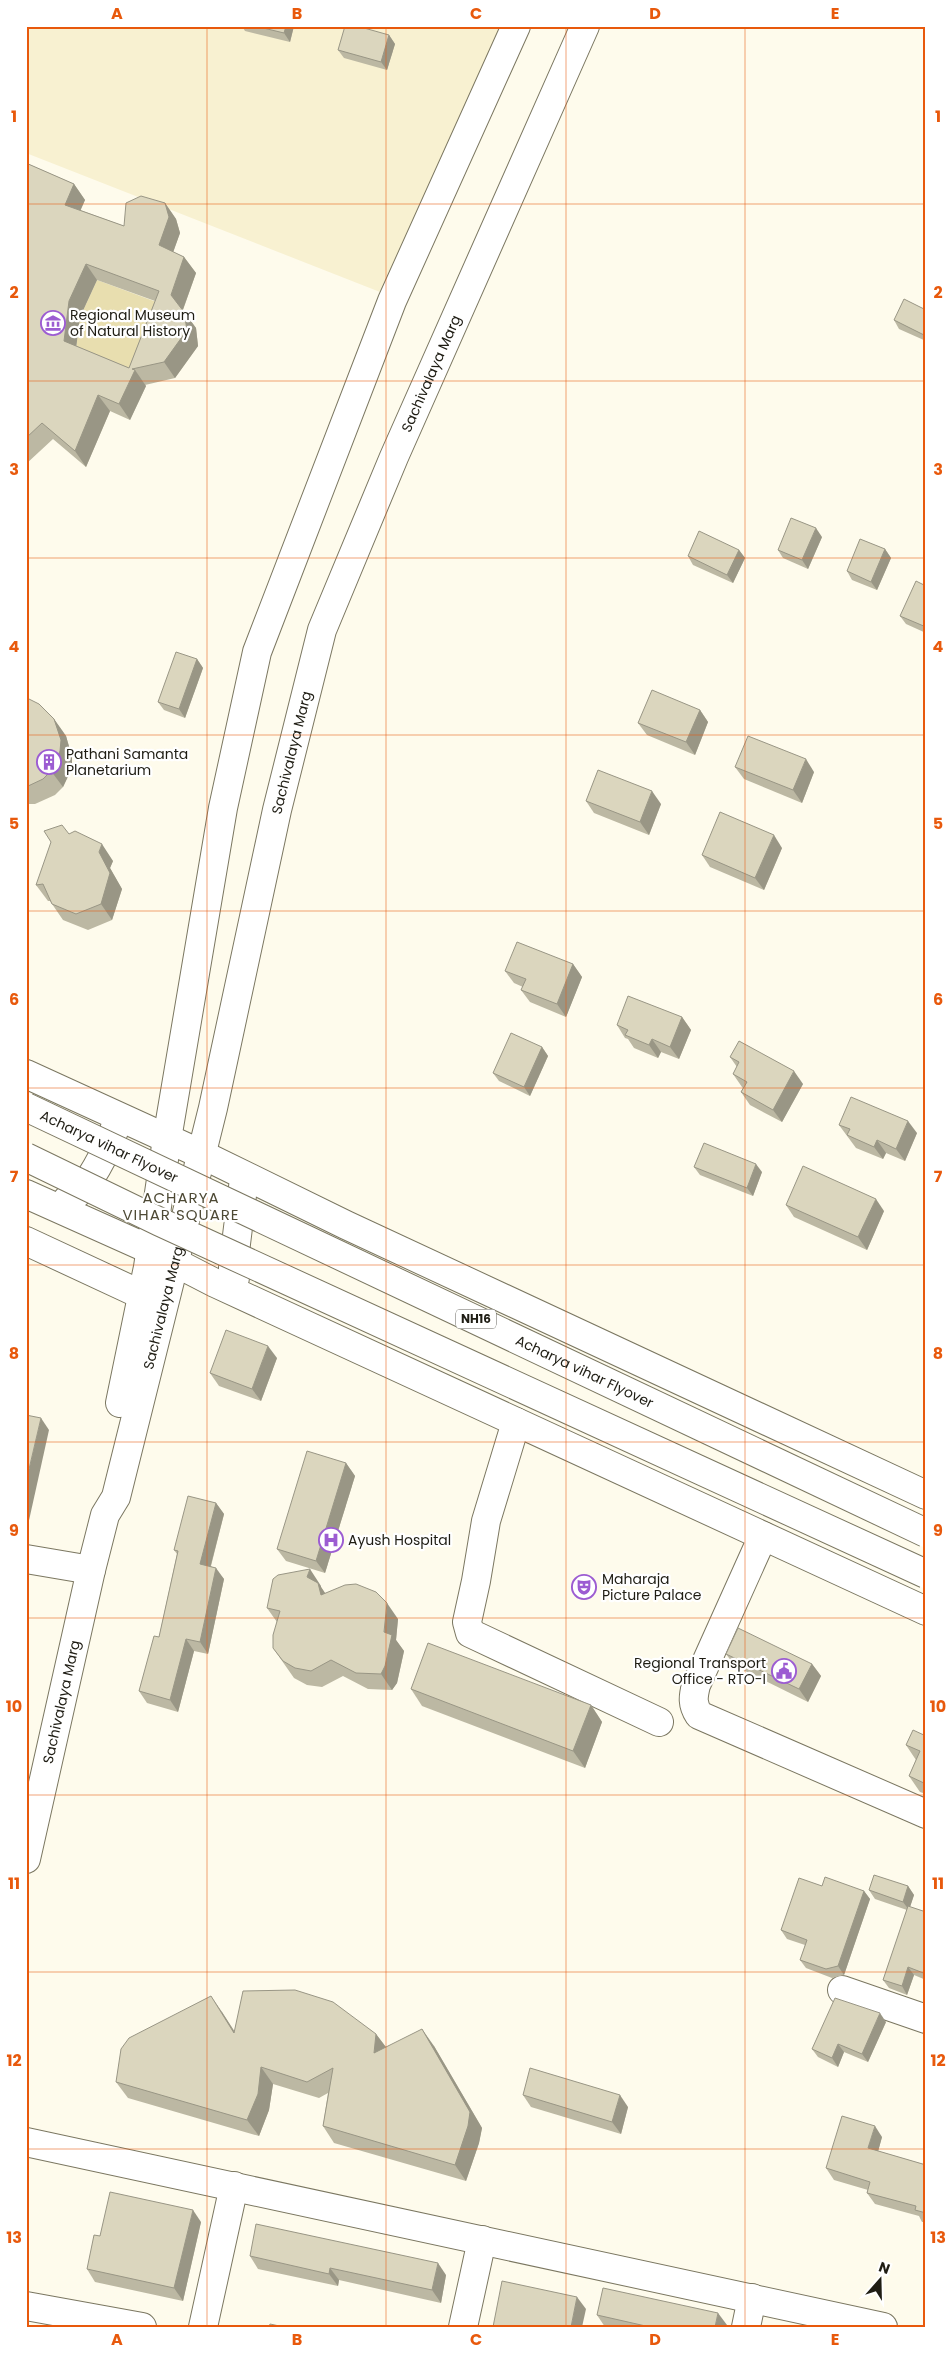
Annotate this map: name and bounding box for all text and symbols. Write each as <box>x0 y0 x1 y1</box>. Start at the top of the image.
text: A <box>111 2 123 25</box>
text: B <box>292 2 302 25</box>
text: C <box>470 2 482 25</box>
text: D <box>649 2 661 25</box>
text: E <box>831 2 839 25</box>
text: 1 <box>11 105 17 128</box>
text: 1 <box>935 105 941 128</box>
text: 2 <box>9 281 19 304</box>
text: 2 <box>933 281 943 304</box>
place label: Regional Museum of Natural History <box>70 305 195 341</box>
museum icon: Regional Museum of Natural History <box>40 310 66 336</box>
street label: Sachivalaya Marg <box>396 312 466 435</box>
text: 3 <box>9 458 19 481</box>
text: 3 <box>933 458 943 481</box>
text: 4 <box>9 635 20 658</box>
text: 4 <box>933 635 944 658</box>
street label: Sachivalaya Marg <box>266 689 316 816</box>
place label: Pathani Samanta Planetarium <box>66 744 188 780</box>
building icon: Pathani Samanta Planetarium <box>36 749 62 775</box>
text: 5 <box>9 812 19 835</box>
text: 5 <box>933 812 943 835</box>
text: 6 <box>9 988 19 1011</box>
text: 6 <box>933 988 943 1011</box>
street label: Acharya vihar Flyover <box>37 1105 181 1188</box>
text: 7 <box>10 1165 19 1188</box>
text: 7 <box>934 1165 943 1188</box>
district label: ACHARYA VIHAR SQUARE <box>122 1187 240 1225</box>
street label: Sachivalaya Marg <box>138 1244 188 1372</box>
road number: NH16 <box>456 1310 496 1328</box>
street label: Acharya vihar Flyover <box>512 1330 657 1413</box>
text: 8 <box>9 1342 19 1365</box>
text: 8 <box>933 1342 943 1365</box>
text: 9 <box>9 1519 19 1542</box>
text: 9 <box>933 1519 943 1542</box>
hospital icon: Ayush Hospital <box>318 1527 344 1553</box>
place label: Ayush Hospital <box>348 1530 451 1550</box>
place label: Maharaja Picture Palace <box>602 1569 702 1605</box>
theatre icon: Maharaja Picture Palace <box>571 1574 597 1600</box>
street label: Sachivalaya Marg <box>38 1638 85 1766</box>
place label: Regional Transport Office - RTO-I <box>634 1653 766 1689</box>
public building icon: Regional Transport Office - RTO-I <box>771 1658 797 1684</box>
text: 10 <box>6 1695 22 1718</box>
text: 10 <box>930 1695 946 1718</box>
text: 11 <box>8 1872 20 1895</box>
text: 11 <box>932 1872 944 1895</box>
text: 12 <box>6 2049 22 2072</box>
text: 12 <box>930 2049 946 2072</box>
text: 13 <box>6 2226 22 2249</box>
text: 13 <box>930 2226 946 2249</box>
north arrow <box>854 2256 904 2306</box>
text: N <box>876 2257 893 2279</box>
text: A <box>111 2328 123 2351</box>
text: B <box>292 2328 302 2351</box>
text: C <box>470 2328 482 2351</box>
text: D <box>649 2328 661 2351</box>
text: E <box>831 2328 839 2351</box>

